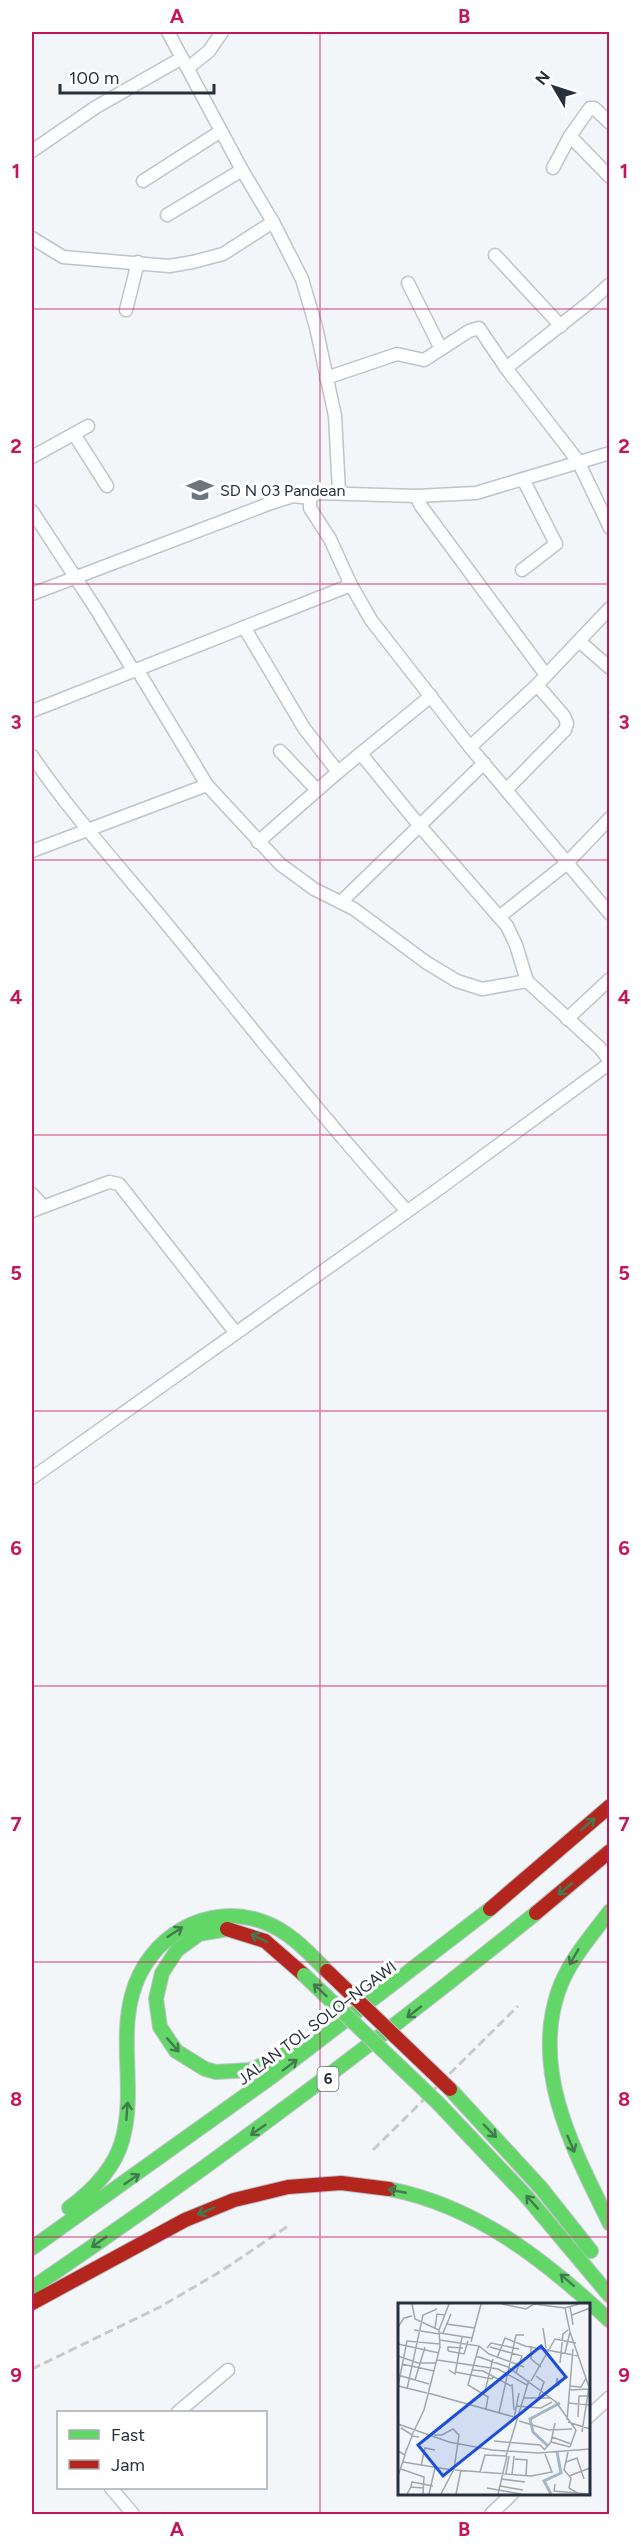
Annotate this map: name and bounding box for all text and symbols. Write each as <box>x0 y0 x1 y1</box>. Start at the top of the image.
text: A <box>170 4 185 28</box>
text: B <box>458 4 470 28</box>
scale bar <box>60 57 214 95</box>
north arrow <box>524 57 584 117</box>
text: 100 m <box>69 67 119 89</box>
text: N <box>531 67 554 89</box>
text: 1 <box>12 159 20 183</box>
text: 1 <box>620 159 628 183</box>
text: 2 <box>10 434 22 458</box>
text: 2 <box>618 434 630 458</box>
school or university icon: SD N 03 Pandean <box>185 475 215 505</box>
place label: SD N 03 Pandean <box>220 481 345 500</box>
text: 3 <box>10 710 22 734</box>
text: 3 <box>618 710 630 734</box>
text: 4 <box>10 985 23 1009</box>
text: 4 <box>618 985 631 1009</box>
text: 5 <box>10 1261 22 1285</box>
text: 5 <box>618 1261 630 1285</box>
text: 6 <box>10 1536 22 1560</box>
text: 6 <box>618 1536 630 1560</box>
text: 7 <box>10 1812 22 1836</box>
text: 7 <box>618 1812 630 1836</box>
one-way arrow <box>580 1818 596 1831</box>
one-way arrow <box>558 1882 573 1896</box>
one-way arrow <box>167 1926 184 1939</box>
one-way arrow <box>250 1932 268 1944</box>
one-way arrow <box>568 1948 580 1965</box>
street label: JALAN TOL SOLO–NGAWI <box>234 1957 400 2089</box>
one-way arrow <box>312 1983 327 1998</box>
one-way arrow <box>406 2006 422 2019</box>
one-way arrow <box>166 2037 180 2052</box>
one-way arrow <box>282 2059 298 2072</box>
road number: 6 <box>318 2067 338 2091</box>
text: 8 <box>10 2087 22 2111</box>
text: 8 <box>618 2087 630 2111</box>
one-way arrow <box>122 2101 133 2121</box>
one-way arrow <box>483 2123 497 2138</box>
one-way arrow <box>251 2124 267 2136</box>
one-way arrow <box>566 2134 577 2152</box>
one-way arrow <box>123 2173 140 2185</box>
one-way arrow <box>387 2185 407 2196</box>
one-way arrow <box>525 2195 539 2210</box>
one-way arrow <box>197 2206 216 2217</box>
one-way arrow <box>91 2236 108 2248</box>
one-way arrow <box>559 2274 575 2287</box>
inset map <box>398 2303 590 2495</box>
text: 9 <box>10 2363 22 2387</box>
text: 9 <box>618 2363 630 2387</box>
legend <box>57 2411 267 2489</box>
text: Fast <box>111 2424 145 2446</box>
text: Jam <box>111 2454 145 2476</box>
text: A <box>170 2517 185 2541</box>
text: B <box>458 2517 470 2541</box>

